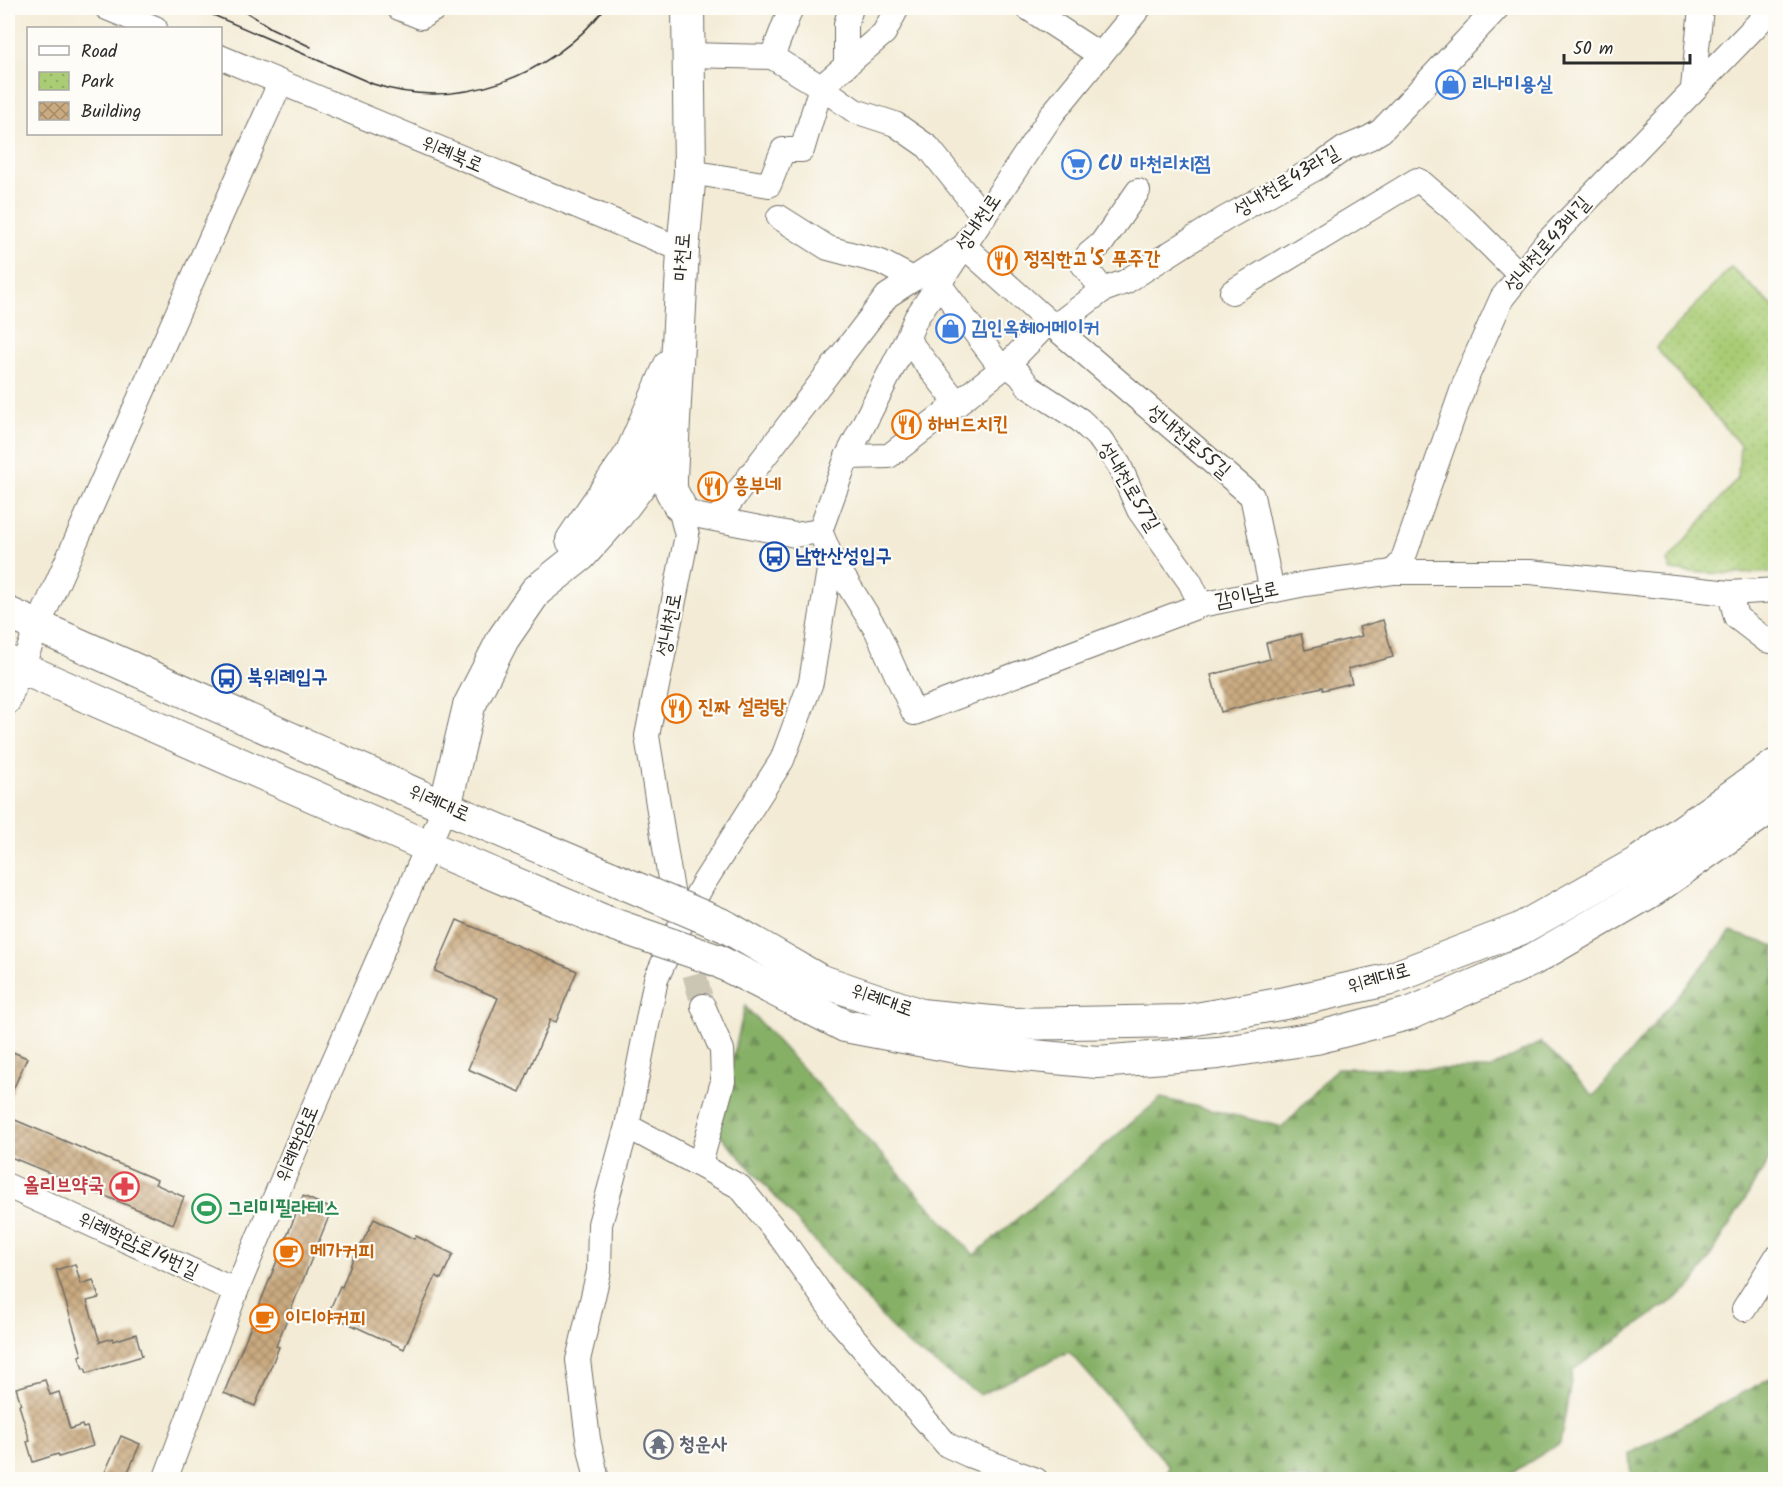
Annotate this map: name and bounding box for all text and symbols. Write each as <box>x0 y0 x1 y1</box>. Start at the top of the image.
legend <box>27 27 222 135</box>
scale bar <box>1564 27 1690 65</box>
text: 50 m <box>1573 35 1613 64</box>
text: Road <box>81 38 118 67</box>
text: Park <box>81 68 114 97</box>
shop icon: 리나미용실 <box>1435 69 1467 101</box>
place label: 리나미용실 <box>1472 69 1553 101</box>
text: Building <box>81 98 141 127</box>
street label: 위례북로 <box>416 128 488 182</box>
street label: 성내천로43라길 <box>1228 138 1346 226</box>
supermarket icon: CU 마천리치점 <box>1061 149 1093 181</box>
place label: CU 마천리치점 <box>1098 149 1210 181</box>
street label: 성내천로 <box>948 187 1010 259</box>
street label: 성내천로43바길 <box>1497 190 1599 300</box>
street label: 마천로 <box>665 232 701 282</box>
restaurant icon: 정직한고'S 푸주간 <box>987 244 1019 276</box>
place label: 정직한고'S 푸주간 <box>1024 244 1161 276</box>
shop icon: 김인옥헤어메이커 <box>934 313 966 345</box>
place label: 김인옥헤어메이커 <box>971 313 1100 345</box>
street label: 성내천로55길 <box>1139 397 1237 487</box>
restaurant icon: 하버드치킨 <box>891 409 923 441</box>
place label: 하버드치킨 <box>928 409 1008 441</box>
street label: 성내천로57길 <box>1088 436 1168 538</box>
restaurant icon: 흥부네 <box>696 471 728 503</box>
place label: 흥부네 <box>733 471 781 503</box>
bus stop icon: 남한산성입구 <box>758 541 790 573</box>
place label: 남한산성입구 <box>795 541 892 573</box>
street label: 감이남로 <box>1212 574 1282 618</box>
street label: 성내천로 <box>648 590 692 660</box>
bus stop icon: 북위례입구 <box>210 662 242 694</box>
place label: 북위례입구 <box>247 662 327 694</box>
restaurant icon: 진짜 설렁탕 <box>661 692 693 724</box>
place label: 진짜 설렁탕 <box>698 692 787 724</box>
street label: 위례대로 <box>403 776 475 832</box>
street label: 위례대로 <box>1344 955 1414 1003</box>
street label: 위례대로 <box>846 975 918 1027</box>
street label: 위례학암로 <box>268 1101 328 1187</box>
place label: 올리브약국 <box>24 1170 104 1202</box>
pharmacy icon: 올리브약국 <box>109 1170 141 1202</box>
sports icon: 그리미필라테스 <box>190 1193 222 1225</box>
place label: 그리미필라테스 <box>227 1193 340 1225</box>
street label: 위례학암로14번길 <box>72 1204 204 1288</box>
cafe icon: 메가커피 <box>273 1236 305 1268</box>
place label: 메가커피 <box>310 1236 374 1268</box>
cafe icon: 이디야커피 <box>248 1303 280 1335</box>
place label: 이디야커피 <box>285 1303 365 1335</box>
temple icon: 청운사 <box>642 1429 674 1461</box>
place label: 청운사 <box>679 1429 727 1461</box>

